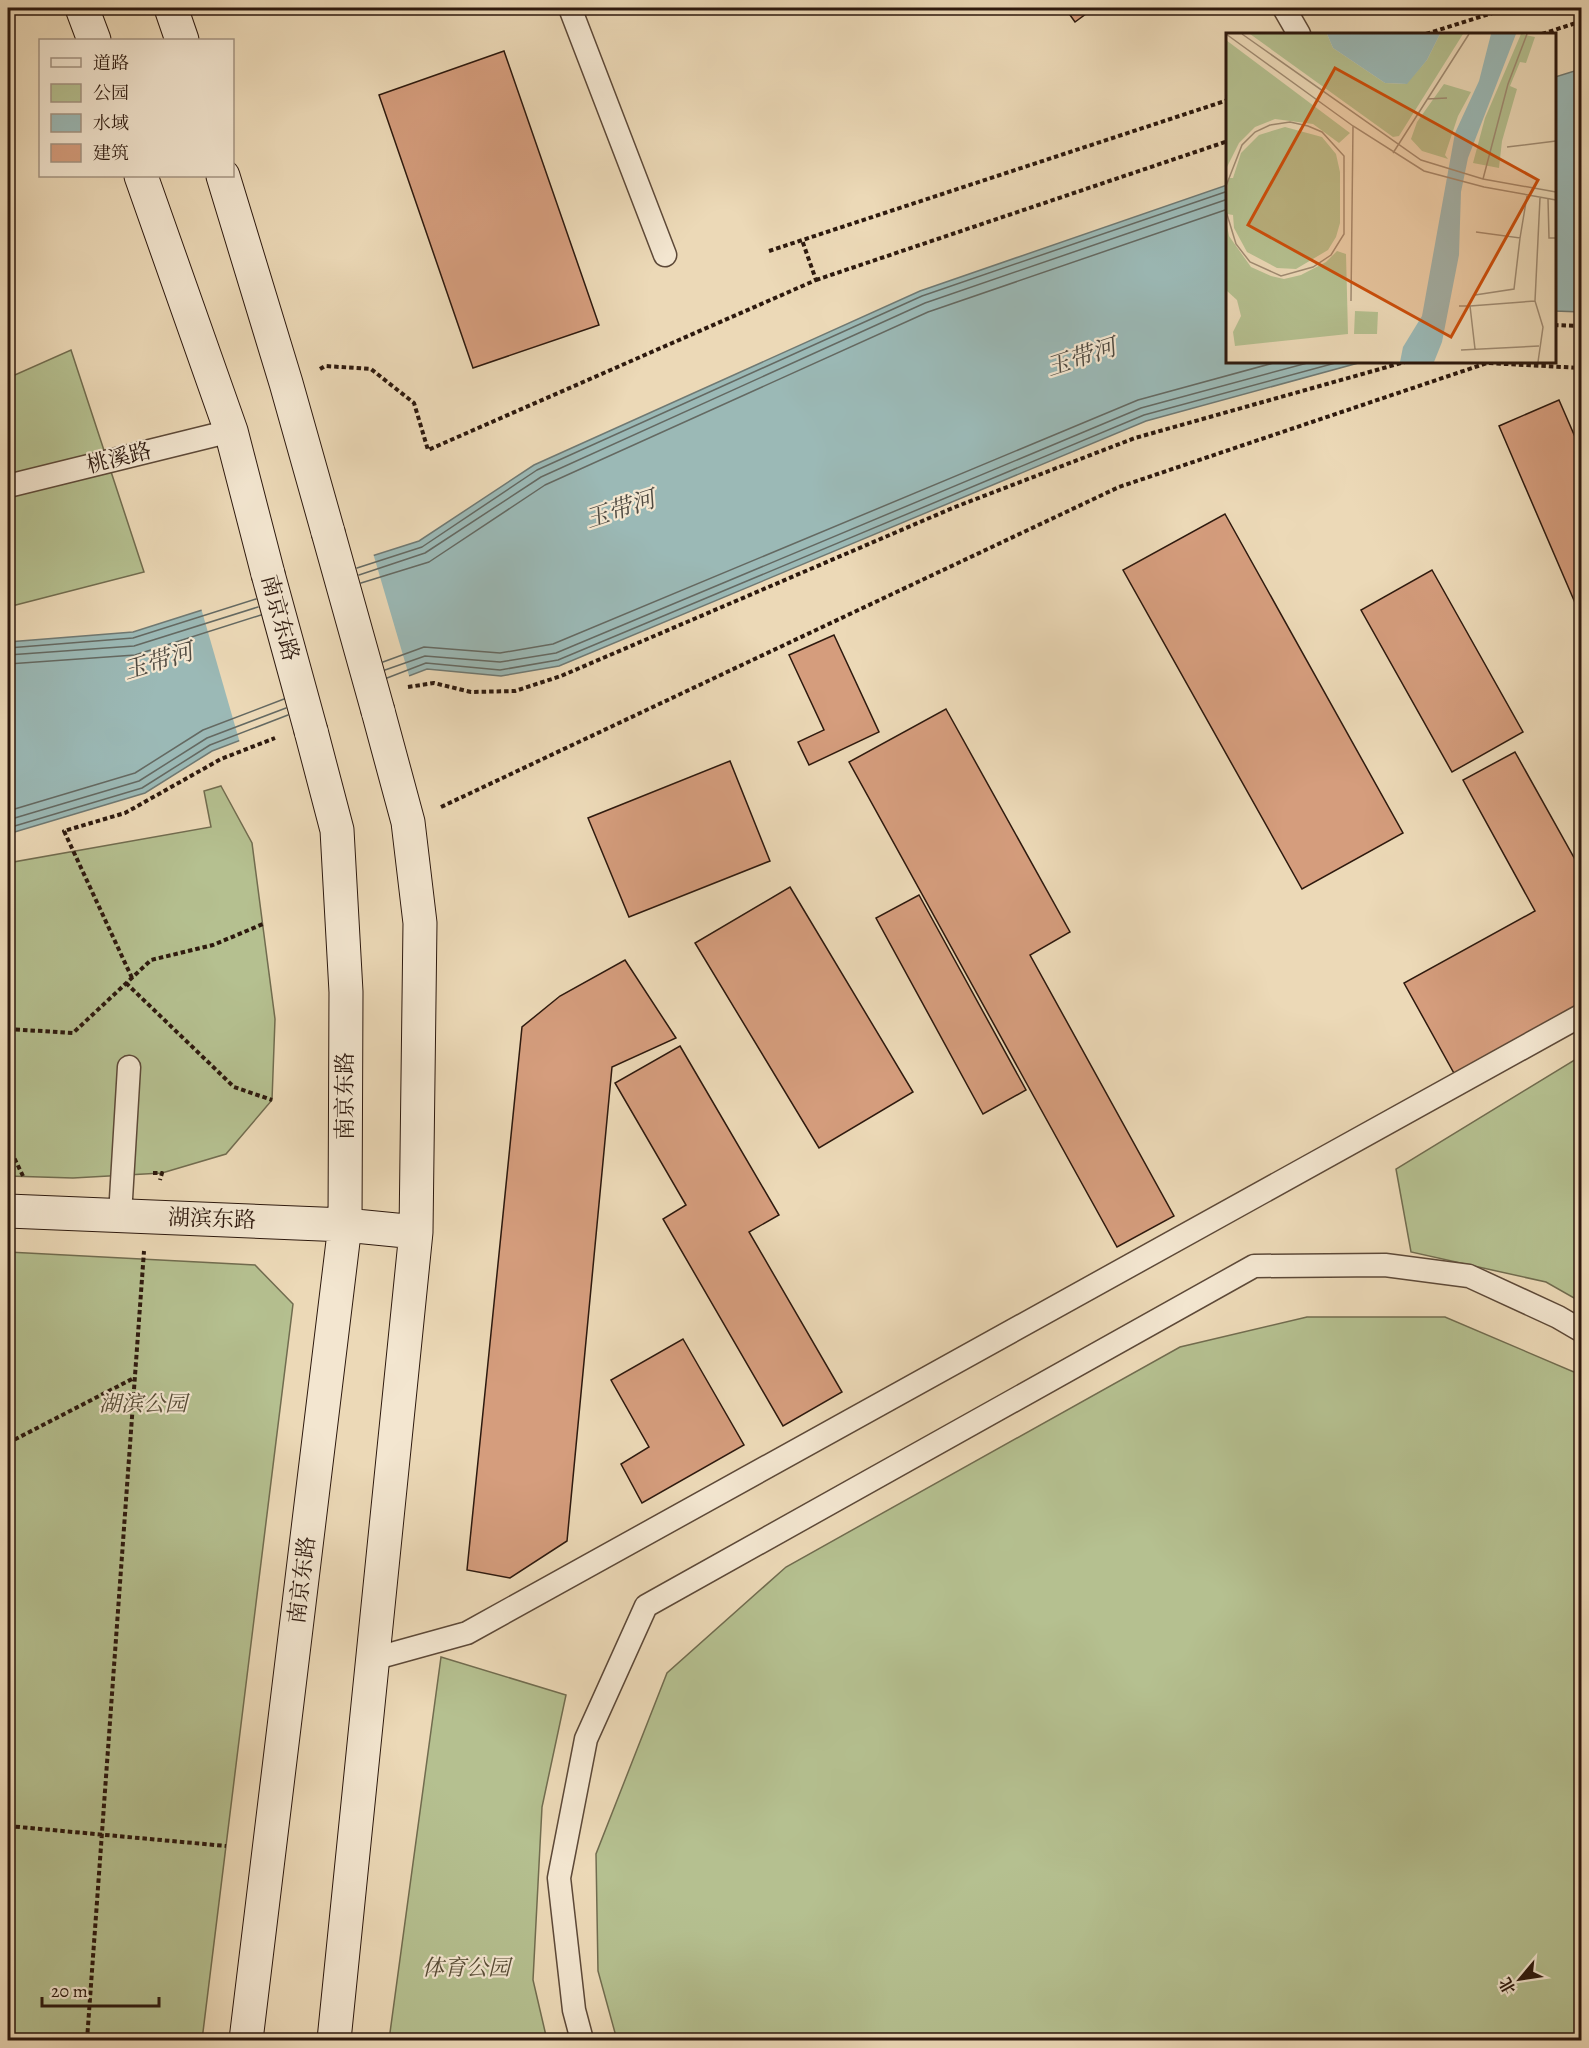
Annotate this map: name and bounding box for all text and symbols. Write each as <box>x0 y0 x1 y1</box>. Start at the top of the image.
inset map <box>1226 33 1556 363</box>
legend <box>39 39 234 177</box>
text: 道路 <box>93 51 129 75</box>
text: 公园 <box>93 81 129 105</box>
text: 水域 <box>93 111 129 135</box>
text: 建筑 <box>93 141 129 165</box>
water label: 玉带河 <box>1042 329 1124 383</box>
street label: 桃溪路 <box>83 435 155 481</box>
water label: 玉带河 <box>581 481 663 535</box>
street label: 南京东路 <box>254 572 306 664</box>
water label: 玉带河 <box>119 634 201 687</box>
street label: 南京东路 <box>330 1052 360 1140</box>
street label: 湖滨东路 <box>167 1202 257 1236</box>
park label: 湖滨公园 <box>99 1389 190 1419</box>
street label: 南京东路 <box>282 1534 322 1626</box>
north arrow <box>1490 1949 1550 2009</box>
park label: 体育公园 <box>422 1953 513 1983</box>
scale bar <box>42 1970 159 2008</box>
text: 北 <box>1494 1973 1521 1998</box>
text: 20 m <box>51 1979 88 2003</box>

